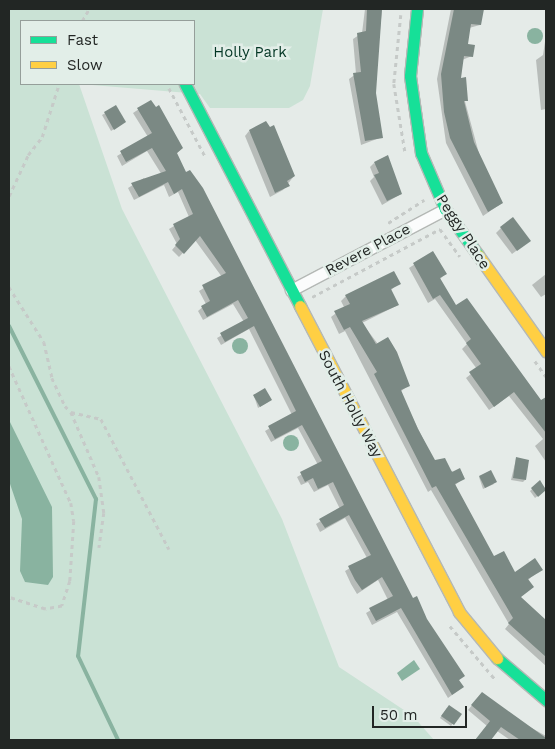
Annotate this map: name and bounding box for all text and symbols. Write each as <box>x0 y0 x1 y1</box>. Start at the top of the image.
legend <box>20 20 195 85</box>
text: Fast <box>67 31 98 49</box>
park label: Holly Park <box>213 44 287 62</box>
text: Slow <box>67 56 103 74</box>
street label: Peggy Place <box>432 191 494 273</box>
street label: Revere Place <box>322 220 414 280</box>
street label: South Holly Way <box>314 347 386 461</box>
scale bar <box>375 696 470 728</box>
text: 50 m <box>380 706 417 724</box>

